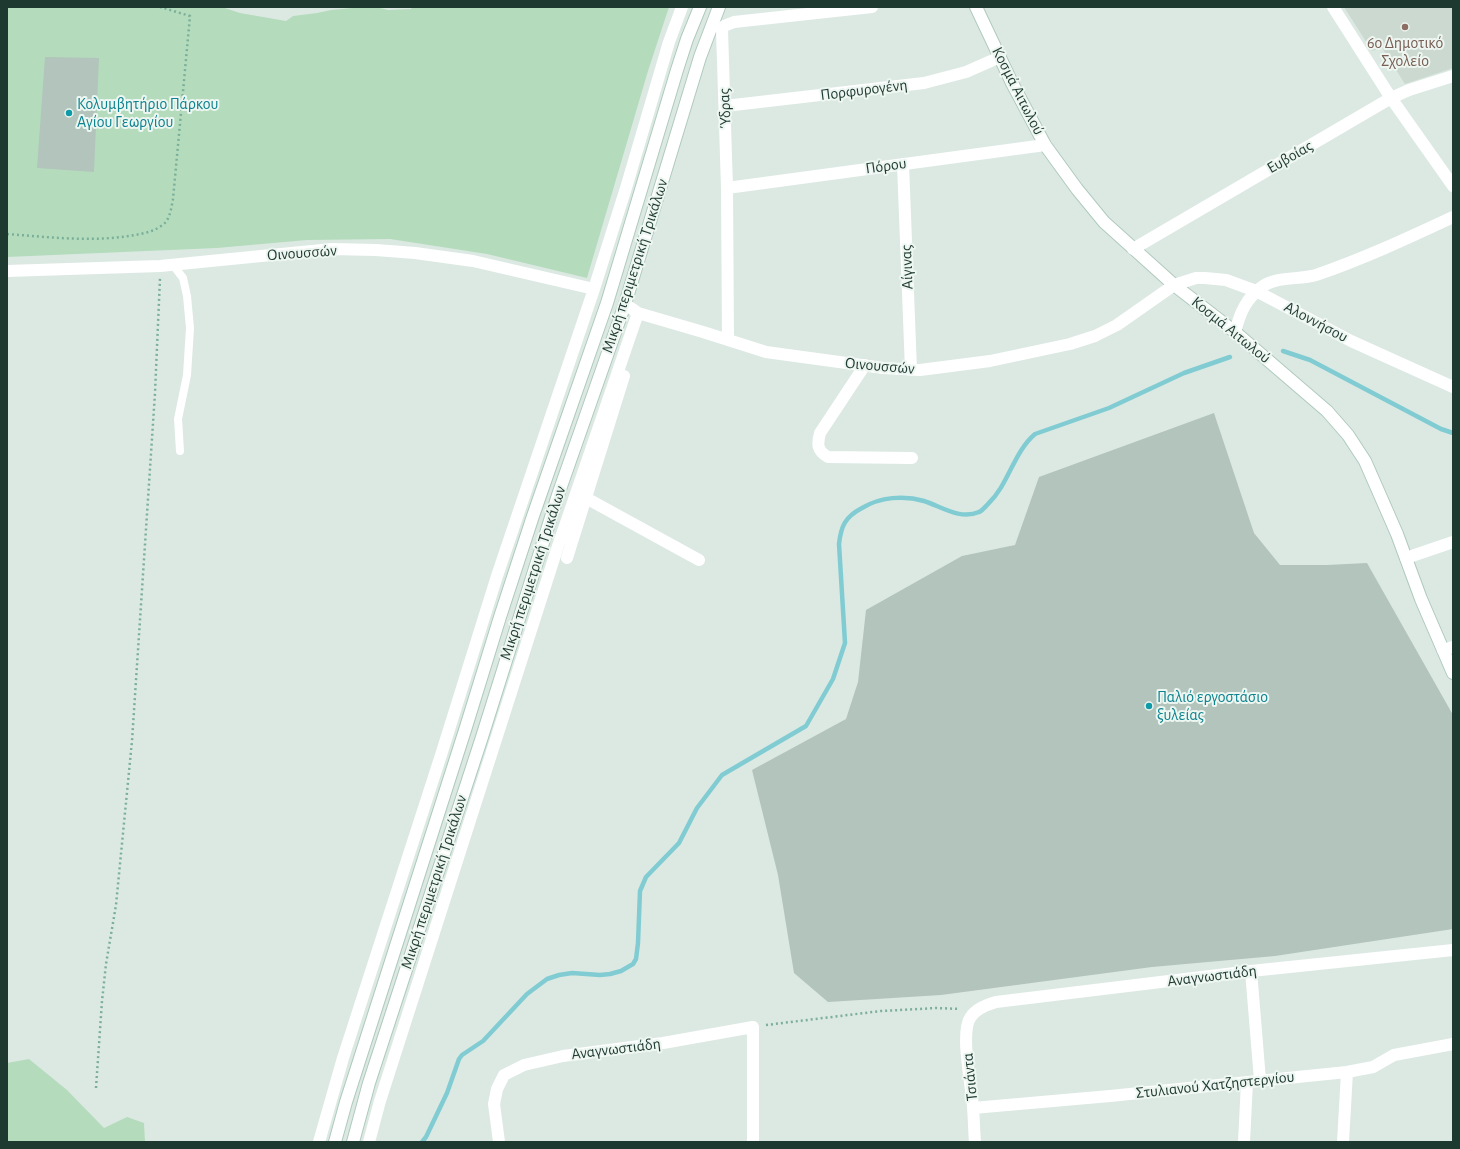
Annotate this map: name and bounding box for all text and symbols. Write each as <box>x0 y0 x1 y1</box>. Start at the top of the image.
marker: 6ο Δημοτικό Σχολείο <box>1400 22 1410 32</box>
place label: 6ο Δημοτικό Σχολείο <box>1367 33 1443 71</box>
street label: Κοσμά Αιτωλού <box>988 44 1048 138</box>
street label: Πορφυρογένη <box>819 75 909 105</box>
street label: Ύδρας <box>715 88 735 128</box>
place label: Κολυμβητήριο Πάρκου Αγίου Γεωργίου <box>77 94 218 132</box>
marker: Κολυμβητήριο Πάρκου Αγίου Γεωργίου <box>64 108 74 118</box>
street label: Ευβοίας <box>1264 136 1316 178</box>
street label: Πόρου <box>864 154 908 178</box>
street label: Μικρή περιμετρική Τρικάλων <box>598 177 672 355</box>
street label: Οινουσσών <box>267 241 337 265</box>
street label: Αίγινας <box>897 244 917 290</box>
street label: Κοσμά Αιτωλού <box>1188 292 1274 368</box>
street label: Αλοννήσου <box>1281 297 1351 347</box>
street label: Οινουσσών <box>844 353 916 379</box>
street label: Μικρή περιμετρική Τρικάλων <box>496 484 570 662</box>
place label: Παλιό εργοστάσιο ξυλείας <box>1157 687 1268 725</box>
marker: Παλιό εργοστάσιο ξυλείας <box>1144 701 1154 711</box>
street label: Μικρή περιμετρική Τρικάλων <box>397 793 471 971</box>
street label: Αναγνωστιάδη <box>1166 961 1258 991</box>
street label: Αναγνωστιάδη <box>570 1034 662 1064</box>
street label: Τσιάντα <box>958 1052 982 1102</box>
street label: Στυλιανού Χατζηστεργίου <box>1135 1067 1295 1103</box>

